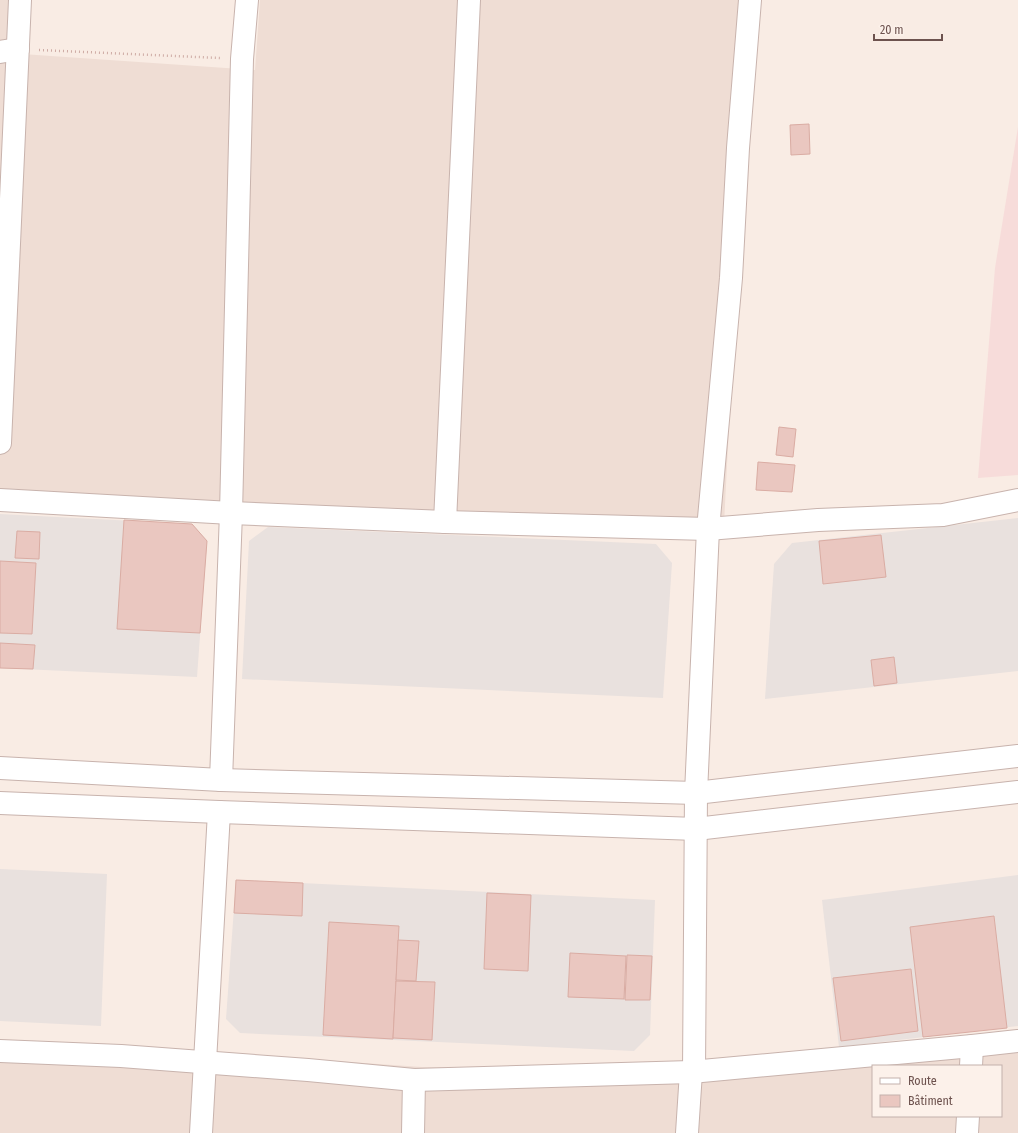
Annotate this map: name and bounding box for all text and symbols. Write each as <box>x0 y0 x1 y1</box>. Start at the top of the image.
scale bar <box>874 16 942 42</box>
text: 20 m <box>880 23 904 37</box>
legend <box>872 1065 1002 1117</box>
text: Route <box>908 1074 937 1088</box>
text: Bâtiment <box>908 1094 953 1108</box>

